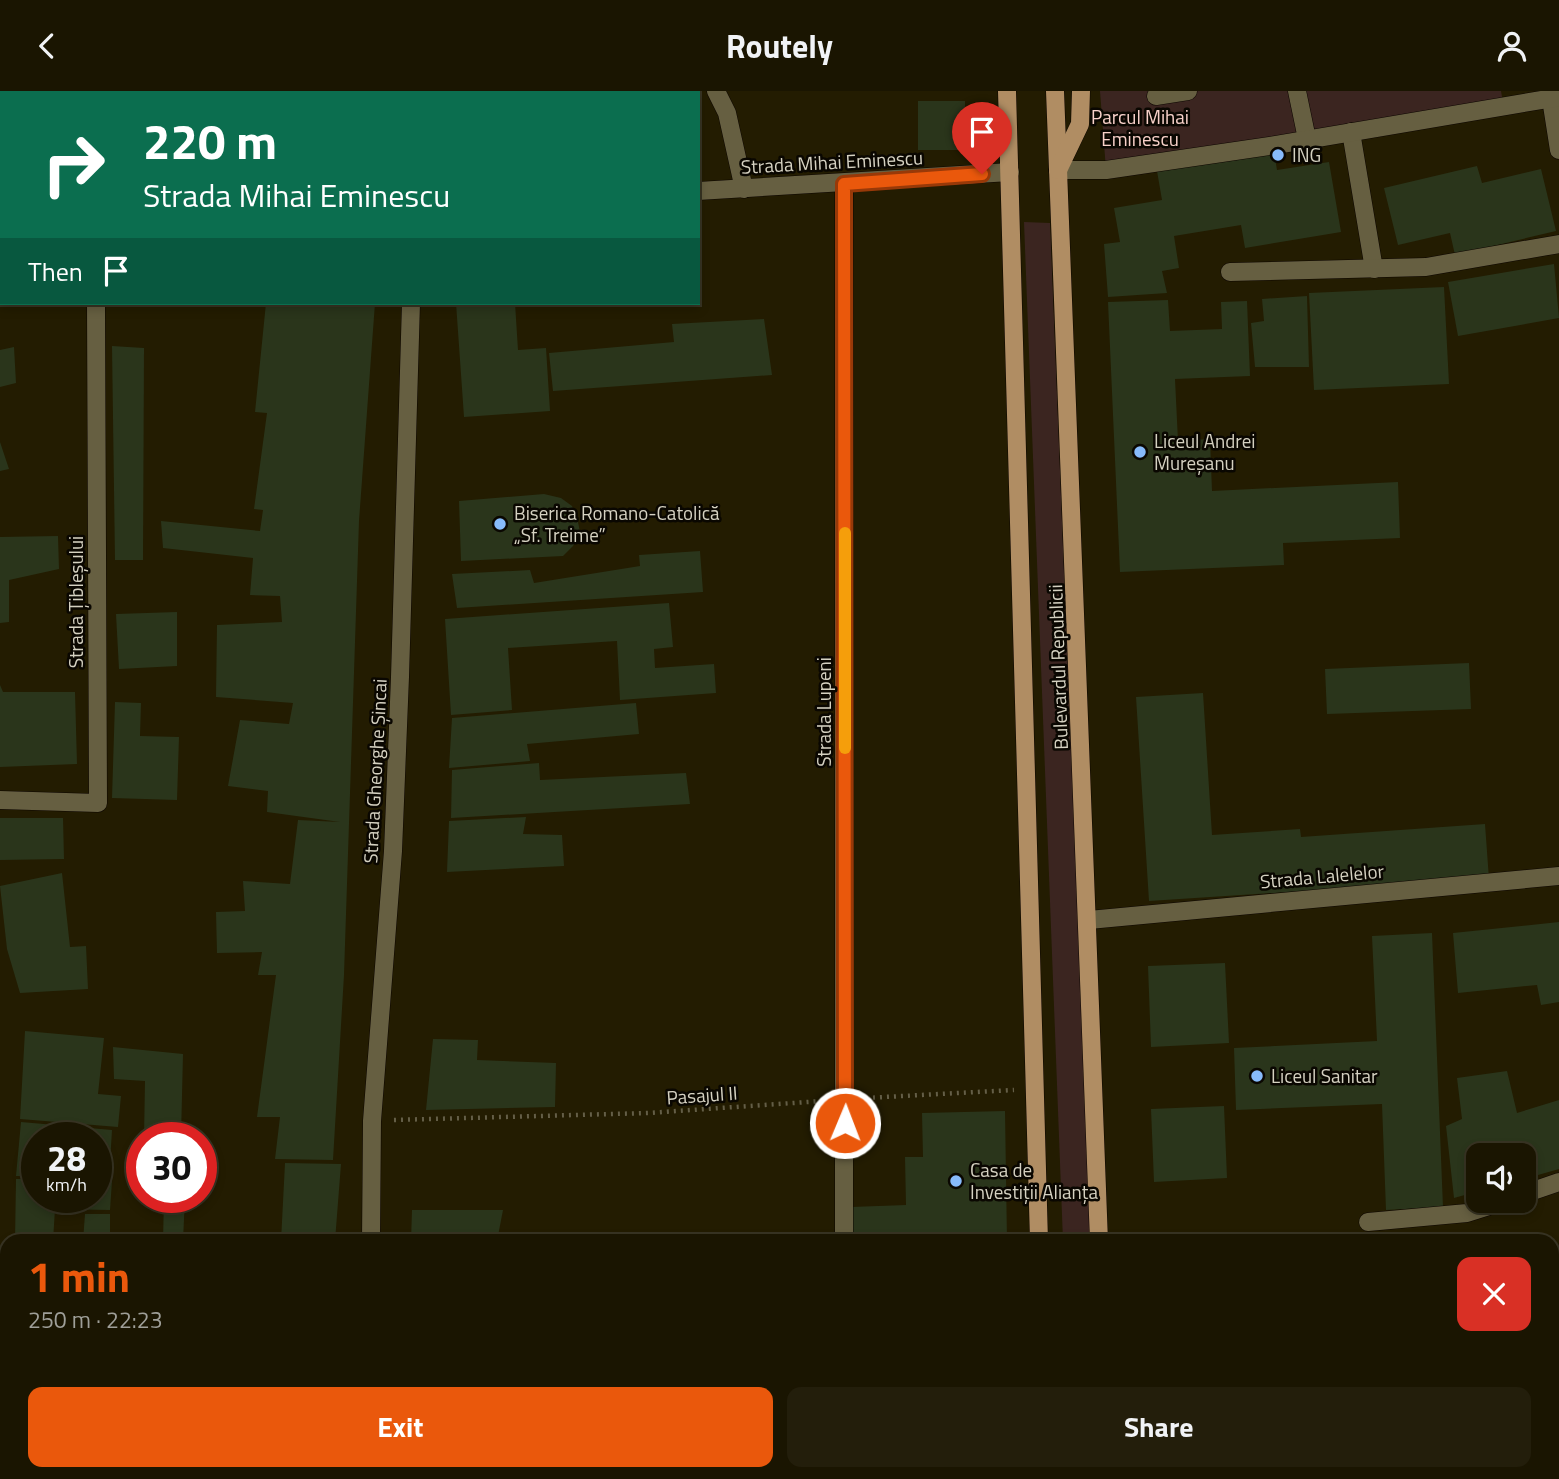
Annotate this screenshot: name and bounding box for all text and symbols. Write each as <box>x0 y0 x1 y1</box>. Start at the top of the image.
text: Routely <box>726 22 833 70</box>
icon: back <box>28 27 66 65</box>
icon: person <box>1493 27 1531 65</box>
pin <box>952 102 1012 174</box>
park label: Parcul Mihai Eminescu <box>1091 102 1189 153</box>
text: 220 m <box>143 103 277 178</box>
icon: arrive <box>963 113 1001 151</box>
icon: right <box>28 119 119 210</box>
place label: ING <box>1292 140 1321 169</box>
street label: Strada Mihai Eminescu <box>740 142 924 181</box>
marker: ING <box>1270 147 1286 163</box>
text: Strada Mihai Eminescu <box>143 171 450 219</box>
text: Then <box>28 252 83 291</box>
icon: arrive <box>97 252 135 290</box>
place label: Liceul Andrei Mureșanu <box>1154 426 1255 477</box>
marker: Liceul Andrei Mureșanu <box>1132 444 1148 460</box>
place label: Biserica Romano-Catolică „Sf. Treime” <box>514 498 720 549</box>
marker: Biserica Romano-Catolică „Sf. Treime” <box>492 516 508 532</box>
street label: Strada Țibleșului <box>61 536 90 668</box>
street label: Bulevardul Republicii <box>1040 584 1075 750</box>
street label: Strada Lupeni <box>809 657 838 767</box>
street label: Strada Gheorghe Șincai <box>355 678 394 864</box>
street label: Strada Lalelelor <box>1259 856 1386 895</box>
place label: Liceul Sanitar <box>1271 1061 1378 1090</box>
marker: Liceul Sanitar <box>1249 1068 1265 1084</box>
street label: Pasajul II <box>665 1078 738 1111</box>
position arrow <box>808 1086 882 1160</box>
speed limit sign: 30 <box>126 1122 217 1213</box>
text: 28 <box>47 1131 86 1185</box>
map controls <box>1466 1143 1536 1213</box>
button: sound <box>1466 1143 1536 1213</box>
place label: Casa de Investiții Alianța <box>970 1155 1098 1206</box>
text: km/h <box>46 1171 87 1198</box>
marker: Casa de Investiții Alianța <box>948 1173 964 1189</box>
text: 1 min <box>28 1244 130 1308</box>
button: close <box>1457 1257 1531 1331</box>
text: 250 m · 22:23 <box>28 1302 163 1337</box>
button: Exit <box>28 1387 773 1467</box>
button: Share <box>787 1387 1531 1467</box>

